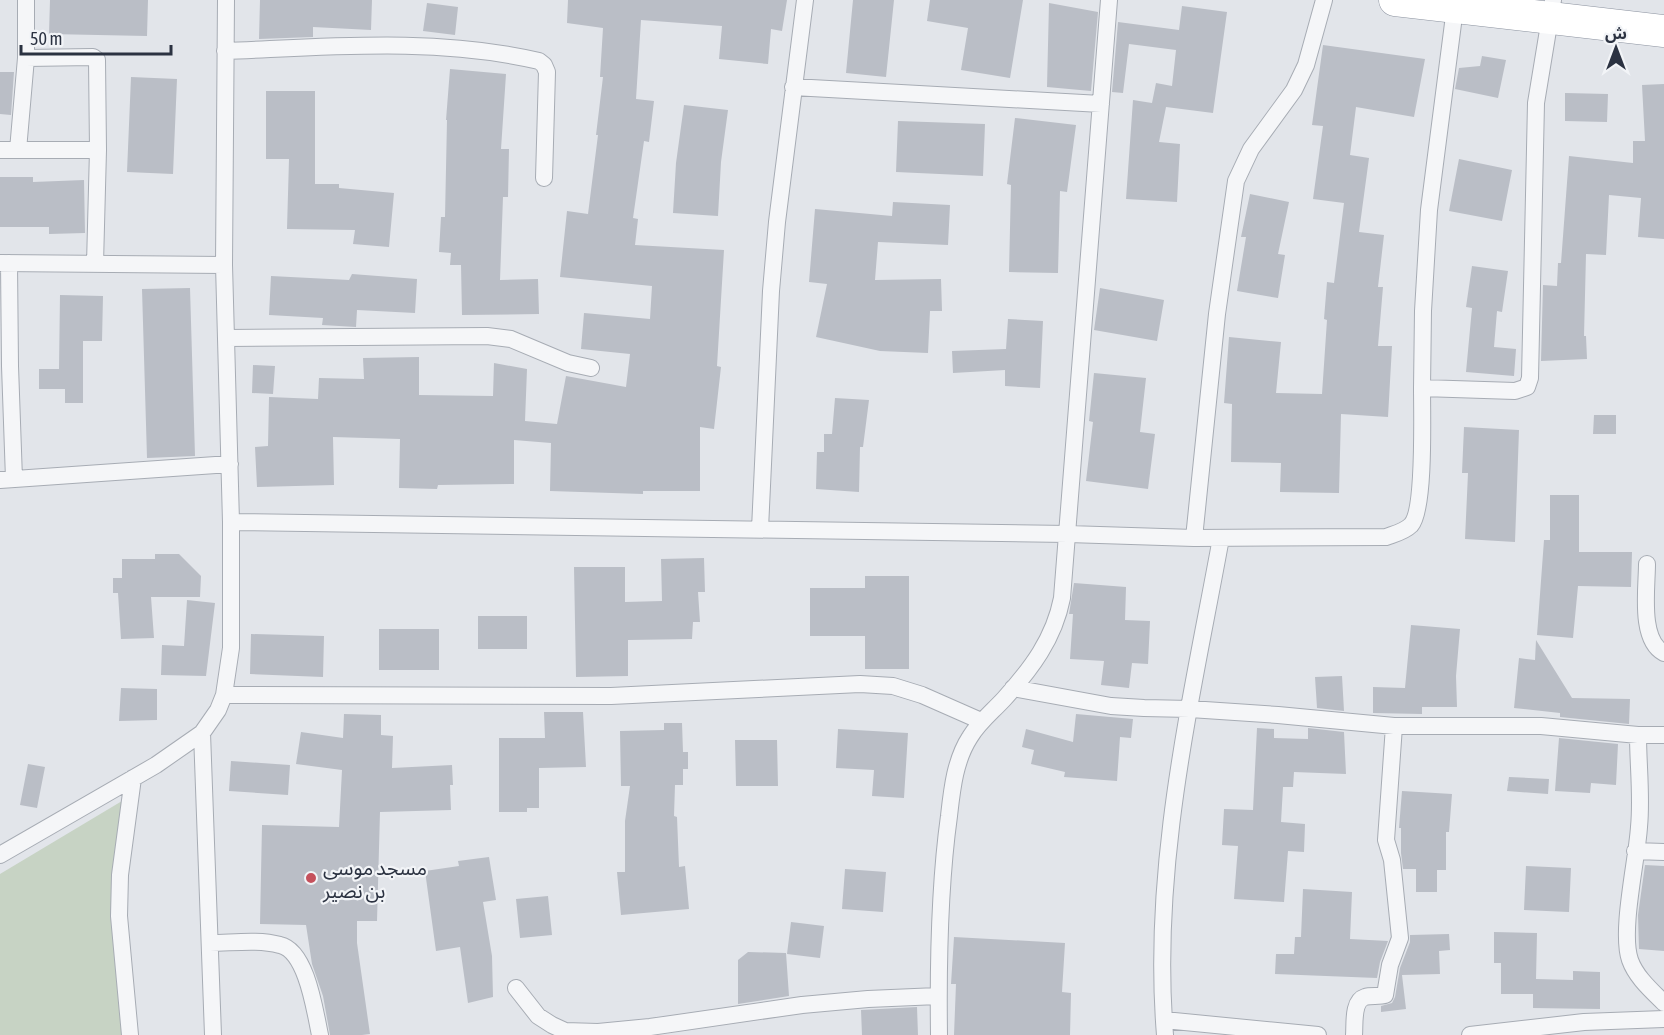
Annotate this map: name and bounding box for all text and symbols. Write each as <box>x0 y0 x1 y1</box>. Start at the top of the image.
scale bar <box>21 18 171 56</box>
north arrow <box>1586 18 1646 78</box>
text: ش <box>1605 24 1627 43</box>
text: 50 m <box>30 28 62 49</box>
place label: مسجد موسى بن نصير <box>322 856 427 903</box>
marker: مسجد موسى بن نصير <box>304 871 318 885</box>

